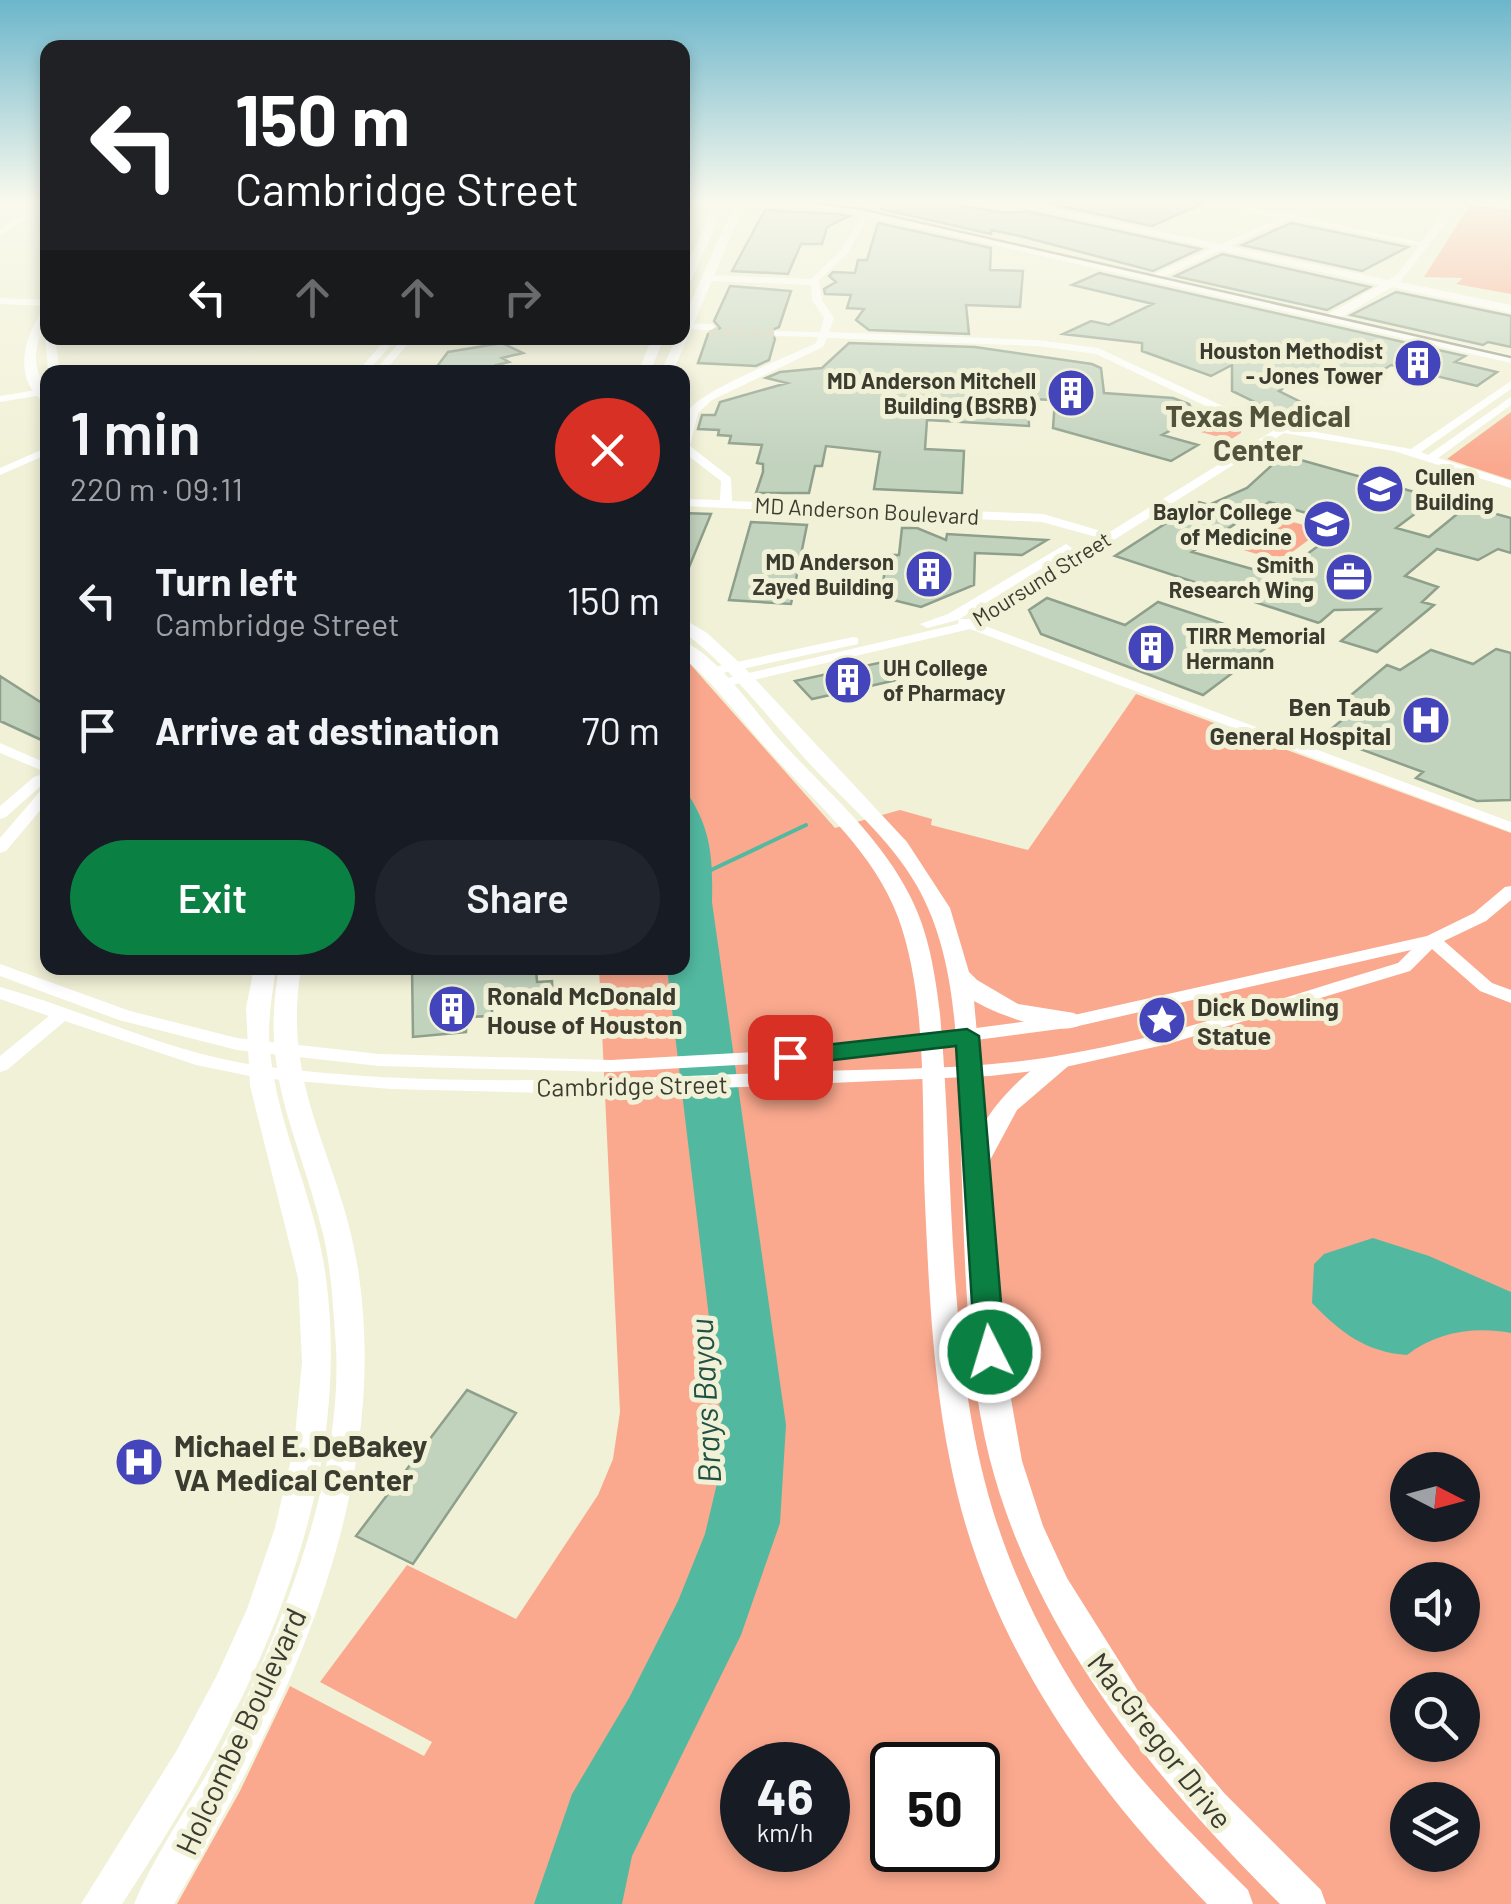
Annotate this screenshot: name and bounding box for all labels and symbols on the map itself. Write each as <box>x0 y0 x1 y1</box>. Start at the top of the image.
place label: Houston Methodist - Jones Tower <box>1200 337 1384 388</box>
building icon: Houston Methodist - Jones Tower <box>1392 337 1444 389</box>
place label: MD Anderson Mitchell Building (BSRB) <box>827 367 1036 418</box>
building icon: MD Anderson Mitchell Building (BSRB) <box>1045 367 1097 419</box>
district label: Texas Medical Center <box>1165 397 1351 467</box>
school or university icon: Cullen Building <box>1354 463 1406 515</box>
place label: Cullen Building <box>1415 463 1494 514</box>
street label: MD Anderson Boulevard <box>754 491 980 529</box>
place label: Baylor College of Medicine <box>1153 498 1292 549</box>
school or university icon: Baylor College of Medicine <box>1301 498 1353 550</box>
street label: Moursund Street <box>967 525 1115 631</box>
place label: MD Anderson Zayed Building <box>752 548 894 599</box>
building icon: MD Anderson Zayed Building <box>903 548 955 600</box>
place label: Smith Research Wing <box>1169 551 1314 602</box>
office icon: Smith Research Wing <box>1323 551 1375 603</box>
building icon: TIRR Memorial Hermann <box>1125 622 1177 674</box>
place label: TIRR Memorial Hermann <box>1186 622 1325 673</box>
building icon: UH College of Pharmacy <box>822 654 874 706</box>
place label: UH College of Pharmacy <box>883 654 1006 705</box>
place label: Ben Taub General Hospital <box>1210 691 1391 750</box>
hospital icon: Ben Taub General Hospital <box>1400 694 1452 746</box>
place label: Ronald McDonald House of Houston <box>487 980 682 1039</box>
building icon: Ronald McDonald House of Houston <box>426 983 478 1035</box>
place label: Dick Dowling Statue <box>1197 991 1339 1050</box>
place icon: Dick Dowling Statue <box>1136 994 1188 1046</box>
pin <box>748 1015 833 1100</box>
street label: Cambridge Street <box>536 1068 728 1102</box>
position arrow <box>938 1300 1042 1404</box>
water label: Brays Bayou <box>681 1318 727 1484</box>
place label: Michael E. DeBakey VA Medical Center <box>174 1427 427 1497</box>
hospital icon: Michael E. DeBakey VA Medical Center <box>113 1436 165 1488</box>
north arrow <box>1390 1452 1480 1542</box>
street label: Holcombe Boulevard <box>167 1602 313 1860</box>
street label: MacGregor Drive <box>1081 1645 1241 1835</box>
speed limit sign: 50 <box>870 1742 1000 1872</box>

